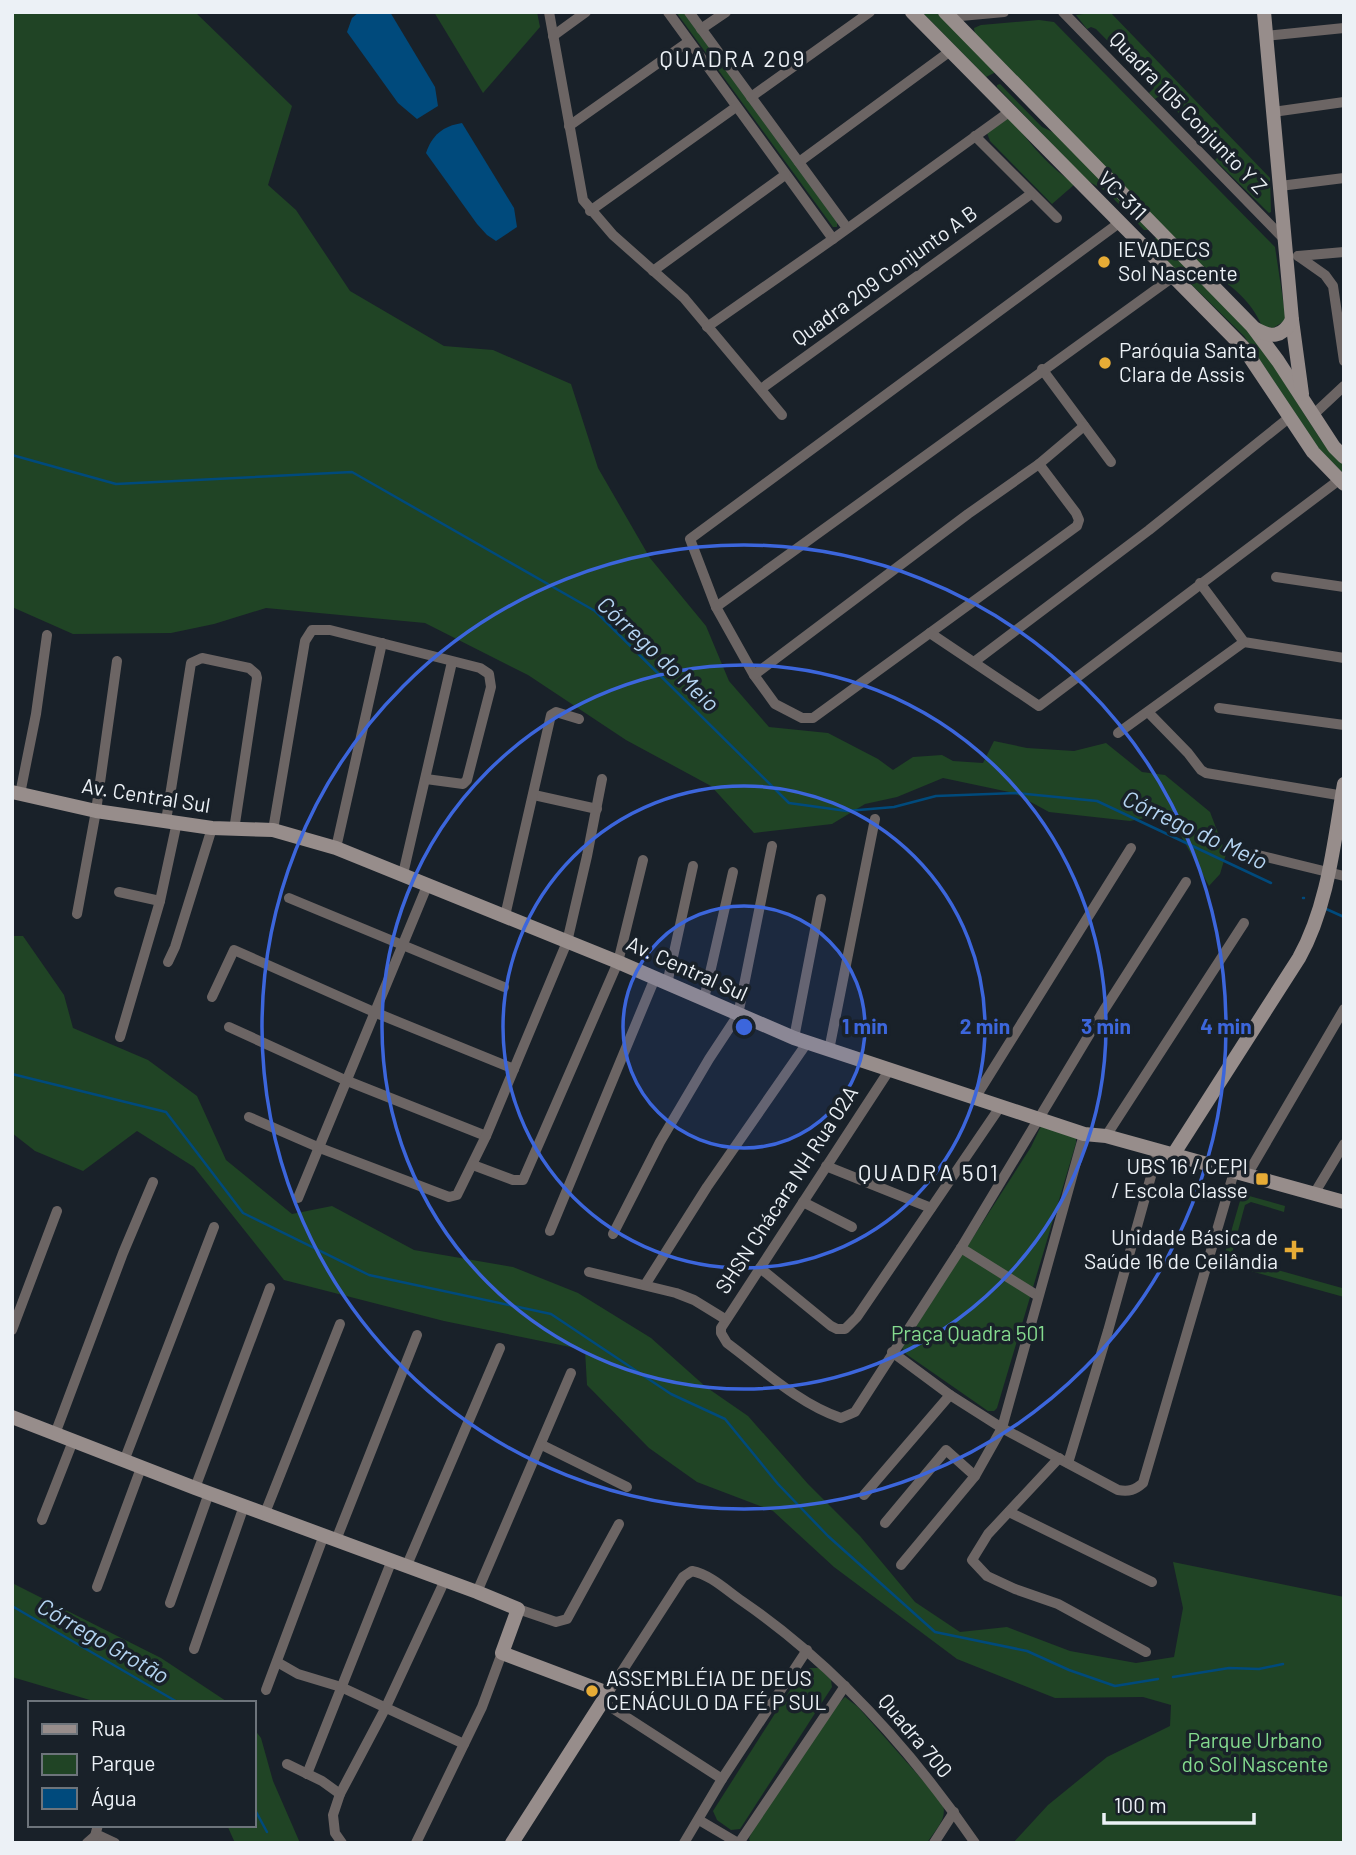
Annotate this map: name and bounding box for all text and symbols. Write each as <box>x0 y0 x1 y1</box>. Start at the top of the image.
street label: Quadra 105 Conjunto Y Z <box>1105 26 1273 198</box>
district label: QUADRA 209 <box>660 44 806 72</box>
street label: VC-311 <box>1094 165 1153 224</box>
street label: Quadra 209 Conjunto A B <box>787 199 982 350</box>
place label: IEVADECS Sol Nascente <box>1118 236 1238 285</box>
marker: IEVADECS Sol Nascente <box>1096 254 1112 270</box>
place label: Paróquia Santa Clara de Assis <box>1119 337 1257 386</box>
marker: Paróquia Santa Clara de Assis <box>1097 355 1113 371</box>
water label: Córrego do Meio <box>592 590 725 717</box>
street label: Av. Central Sul <box>80 772 212 817</box>
water label: Córrego do Meio <box>1119 783 1272 875</box>
street label: Av. Central Sul <box>623 930 752 1005</box>
text: 1 min <box>842 1013 888 1038</box>
text: 2 min <box>960 1013 1010 1038</box>
text: 3 min <box>1081 1013 1131 1038</box>
text: 4 min <box>1200 1013 1252 1038</box>
centre of rings <box>732 1015 756 1039</box>
street label: SHSN Chácara NH Rua 02A <box>709 1080 862 1298</box>
place label: UBS 16 / CEPI / Escola Classe <box>1111 1153 1248 1202</box>
district label: QUADRA 501 <box>858 1158 1000 1186</box>
marker: UBS 16 / CEPI / Escola Classe <box>1254 1171 1270 1187</box>
place label: Unidade Básica de Saúde 16 de Ceilândia <box>1084 1224 1278 1273</box>
marker: Unidade Básica de Saúde 16 de Ceilândia <box>1284 1240 1304 1260</box>
park label: Praça Quadra 501 <box>891 1320 1045 1345</box>
water label: Córrego Grotão <box>33 1591 174 1689</box>
place label: ASSEMBLÉIA DE DEUS CENÁCULO DA FÉ P SUL <box>606 1665 826 1714</box>
marker: ASSEMBLÉIA DE DEUS CENÁCULO DA FÉ P SUL <box>584 1683 600 1699</box>
street label: Quadra 700 <box>874 1688 958 1782</box>
legend <box>28 1701 256 1827</box>
text: Rua <box>91 1715 126 1740</box>
park label: Parque Urbano do Sol Nascente <box>1182 1727 1328 1776</box>
text: Parque <box>91 1750 156 1775</box>
scale bar <box>1104 1782 1254 1826</box>
text: Água <box>91 1785 137 1810</box>
text: 100 m <box>1114 1792 1167 1817</box>

